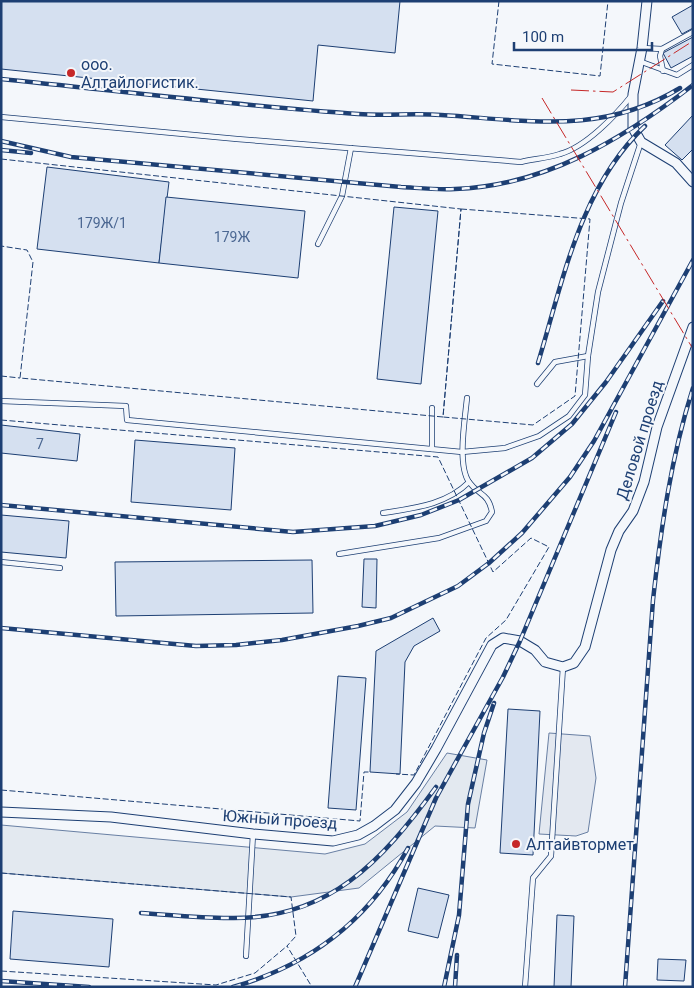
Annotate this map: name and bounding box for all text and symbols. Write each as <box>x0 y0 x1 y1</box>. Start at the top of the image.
scale bar <box>514 20 652 52</box>
text: 100 m <box>522 28 564 46</box>
place label: ооо. Алтайлогистик. <box>81 55 199 92</box>
marker: ооо. Алтайлогистик. <box>65 67 77 79</box>
house number: 179Ж/1 <box>77 215 127 231</box>
house number: 179Ж <box>214 229 250 245</box>
street label: Деловой проезд <box>612 378 667 502</box>
house number: 7 <box>36 436 44 452</box>
street label: Южный проезд <box>222 806 338 833</box>
place label: Алтайвтормет <box>526 835 634 854</box>
marker: Алтайвтормет <box>510 838 522 850</box>

